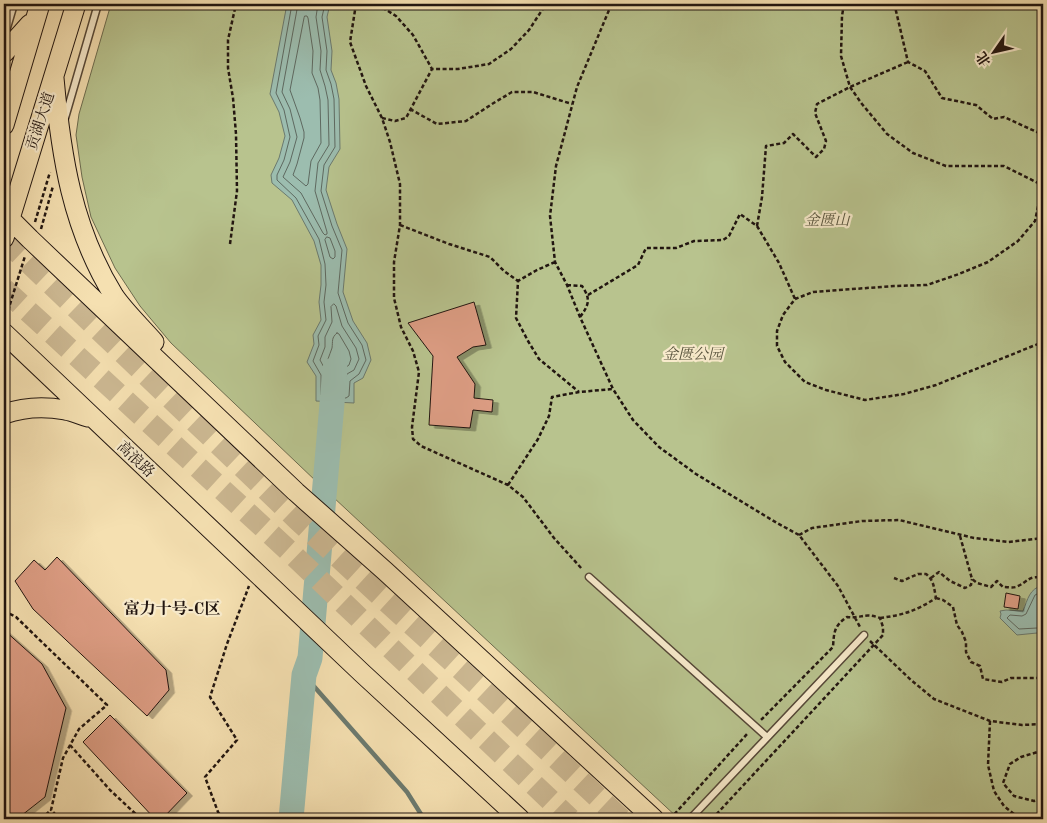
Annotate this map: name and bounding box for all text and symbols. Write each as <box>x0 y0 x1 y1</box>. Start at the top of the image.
north arrow <box>970 28 1020 78</box>
text: 北 <box>974 49 994 69</box>
street label: 贡湖大道 <box>23 90 58 152</box>
park label: 金匮山 <box>804 212 851 229</box>
park label: 金匮公园 <box>663 346 725 363</box>
street label: 高浪路 <box>113 438 158 481</box>
district label: 富力十号-C区 <box>124 599 220 618</box>

